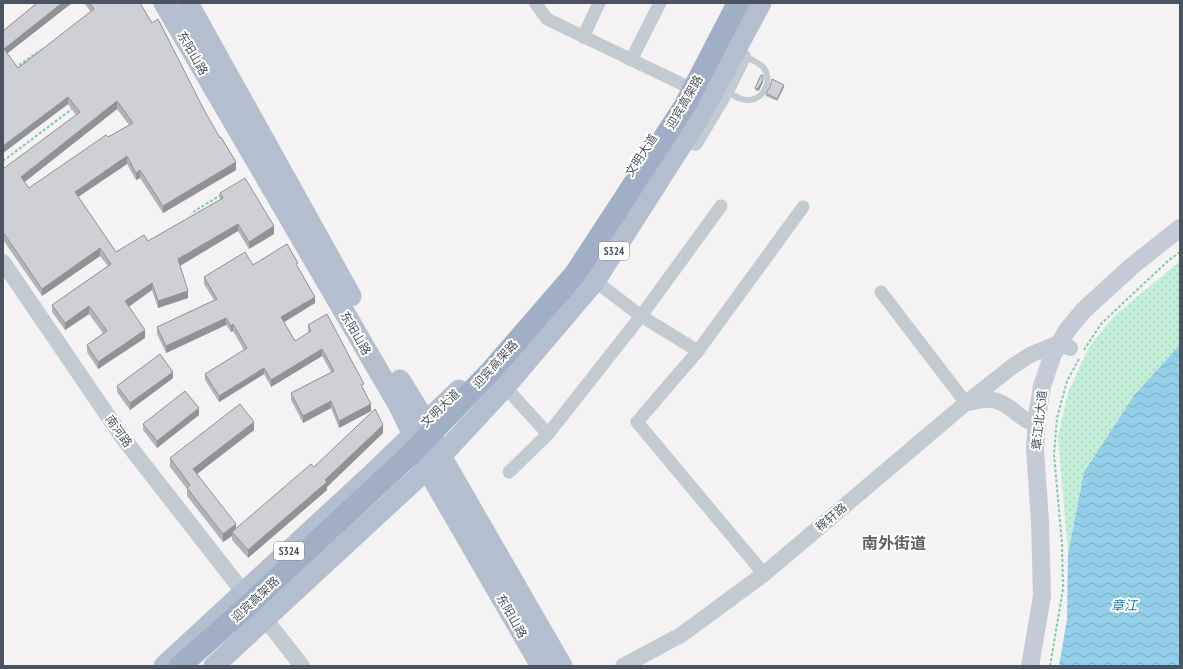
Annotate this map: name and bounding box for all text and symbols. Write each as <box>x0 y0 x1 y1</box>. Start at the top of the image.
street label: 东阳山路 <box>175 28 211 78</box>
street label: 迎宾高架路 <box>663 72 705 132</box>
street label: 文明大道 <box>622 131 660 179</box>
road number: S324 <box>599 242 629 260</box>
street label: 东阳山路 <box>338 308 374 358</box>
street label: 迎宾高架路 <box>469 337 521 391</box>
street label: 文明大道 <box>418 386 462 430</box>
street label: 章江北大道 <box>1028 389 1050 451</box>
street label: 南河路 <box>102 412 136 450</box>
street label: 稼轩路 <box>812 500 850 534</box>
district label: 南外街道 <box>862 533 926 553</box>
road number: S324 <box>274 542 304 560</box>
street label: 迎宾高架路 <box>228 573 282 625</box>
street label: 东阳山路 <box>494 591 530 641</box>
water label: 章江 <box>1111 597 1139 614</box>

